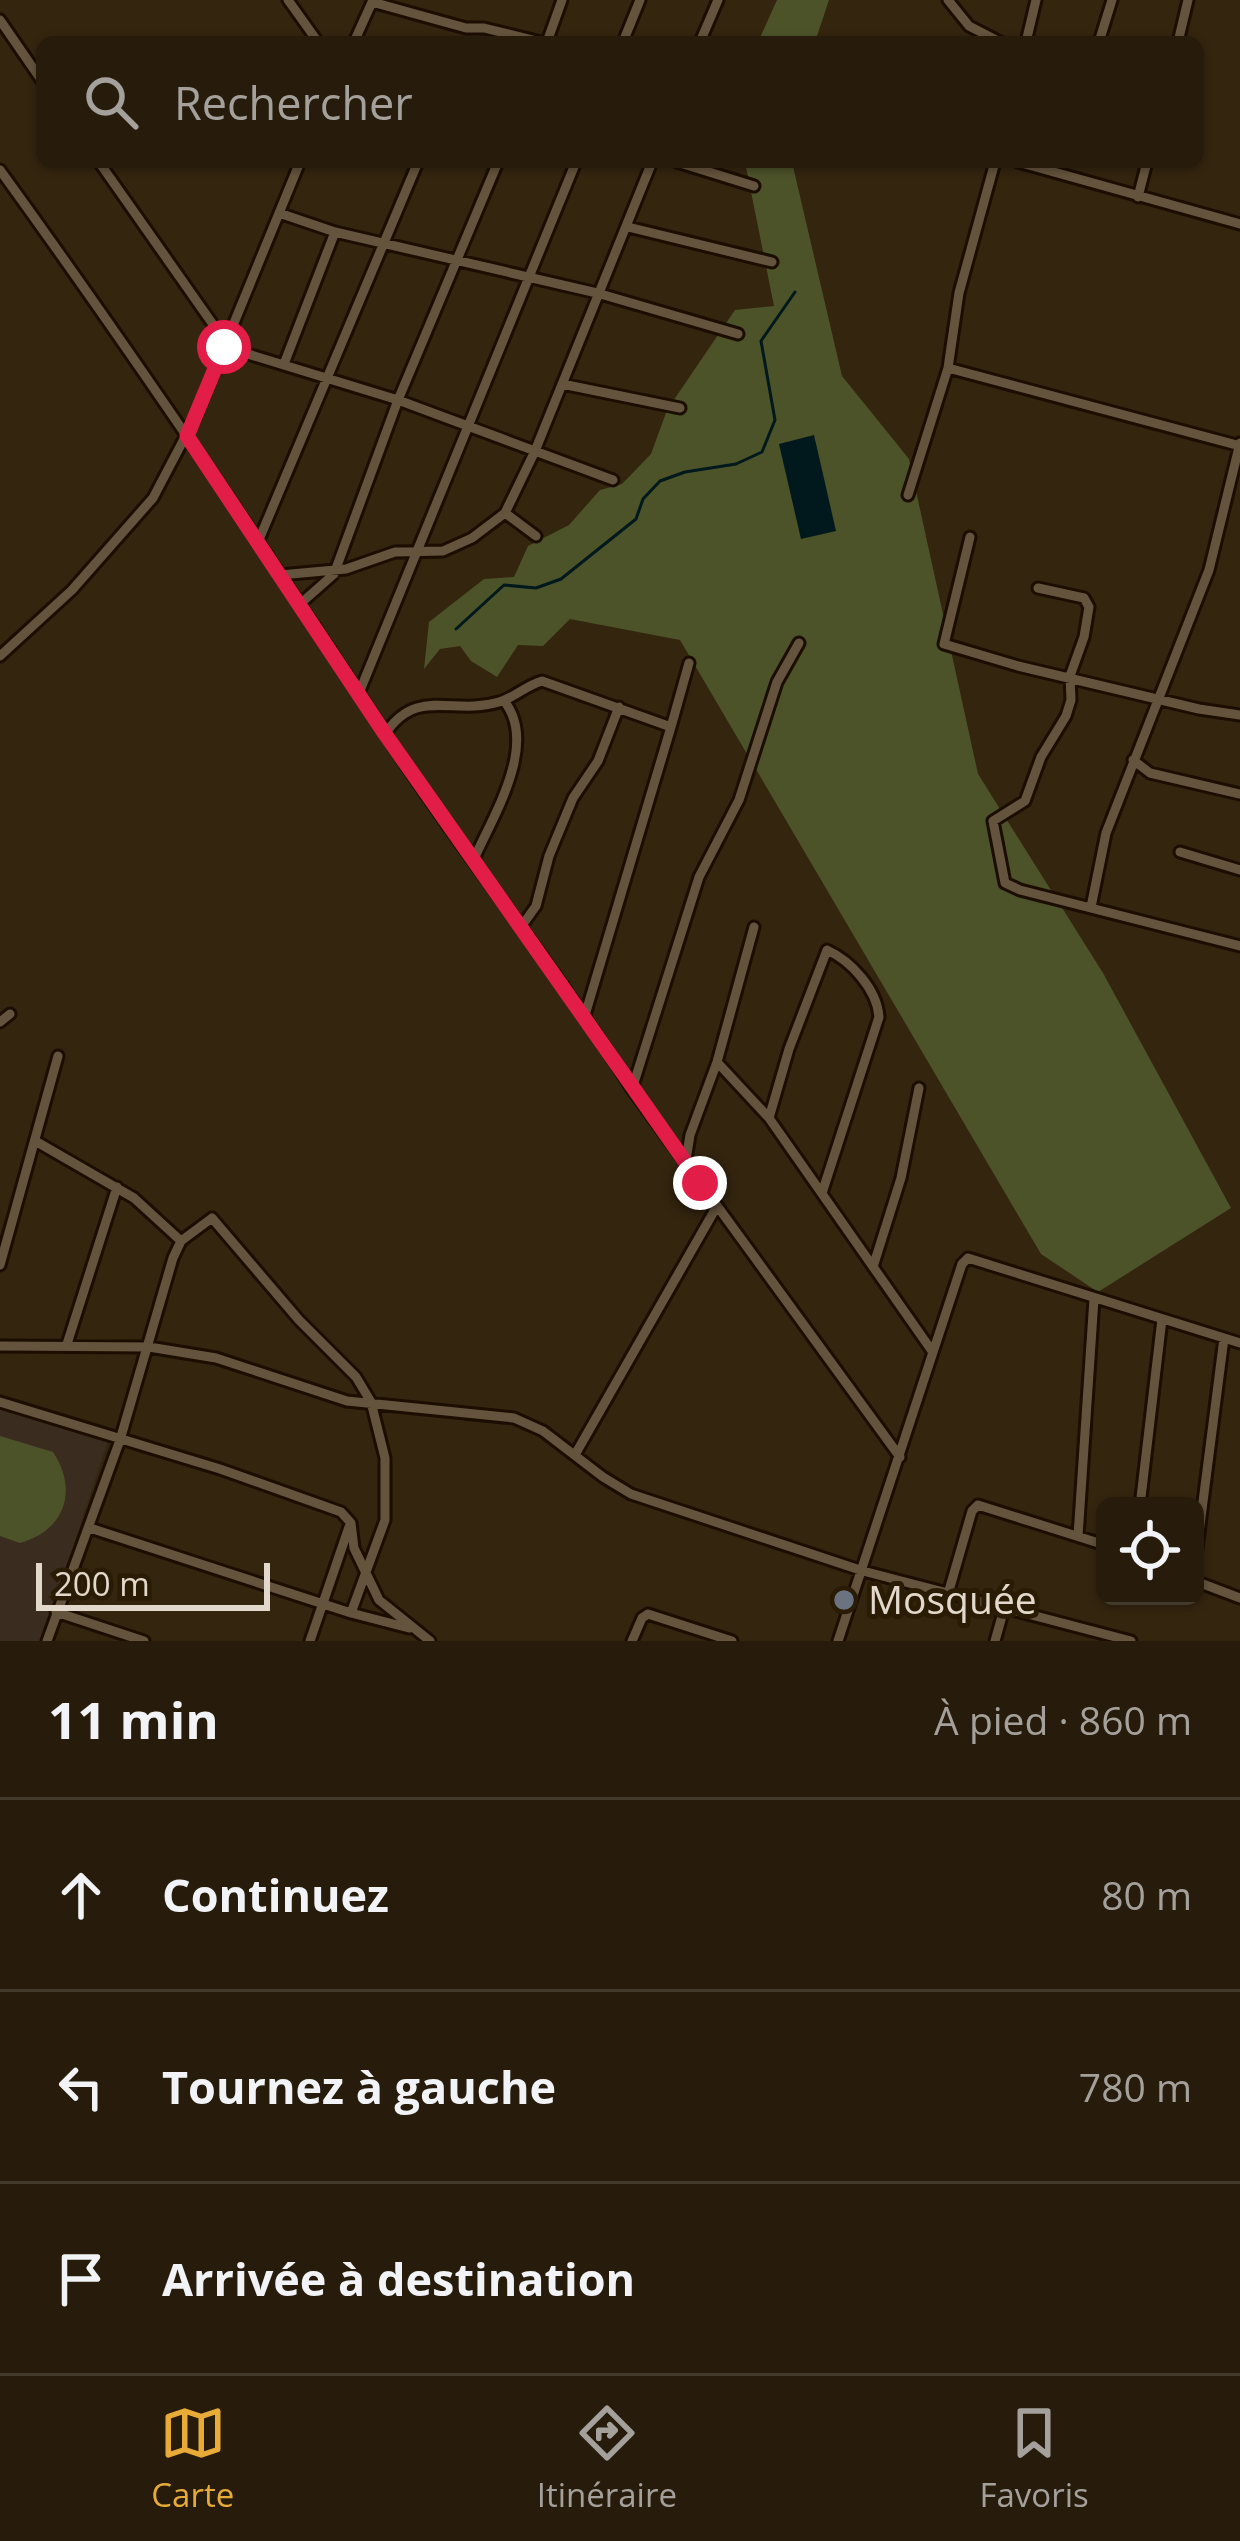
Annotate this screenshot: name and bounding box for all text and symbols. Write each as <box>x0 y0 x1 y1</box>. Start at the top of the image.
search box <box>36 36 1204 168</box>
icon: search <box>78 69 144 135</box>
text: Rechercher <box>174 72 413 133</box>
route start <box>197 320 251 374</box>
route end <box>673 1156 727 1210</box>
map controls <box>1096 1497 1204 1605</box>
button: locate <box>1096 1497 1204 1605</box>
scale bar <box>36 1557 270 1610</box>
text: 200 m <box>54 1561 150 1606</box>
place label: Mosquée <box>868 1572 1037 1625</box>
marker: Mosquée <box>831 1587 857 1613</box>
text: 11 min <box>48 1684 219 1754</box>
text: À pied · 860 m <box>934 1693 1192 1746</box>
icon: ahead <box>48 1862 114 1928</box>
text: Continuez <box>162 1864 389 1925</box>
text: 80 m <box>1101 1868 1192 1921</box>
icon: left <box>48 2054 114 2120</box>
text: Tournez à gauche <box>162 2056 556 2117</box>
text: 780 m <box>1079 2060 1192 2113</box>
icon: arrive <box>48 2246 114 2312</box>
text: Arrivée à destination <box>162 2248 635 2309</box>
tab: Carte <box>151 2400 234 2517</box>
tab: Itinéraire <box>537 2400 677 2517</box>
tab: Favoris <box>979 2400 1089 2517</box>

